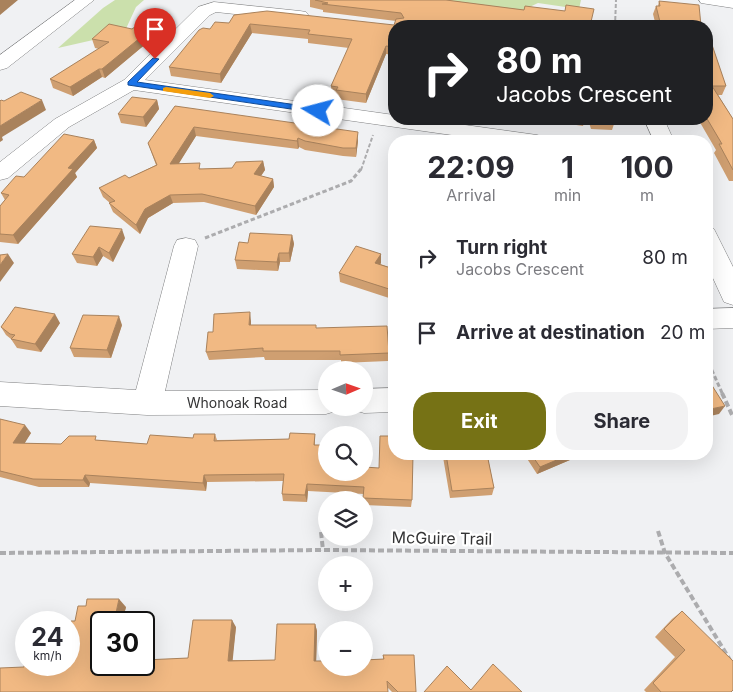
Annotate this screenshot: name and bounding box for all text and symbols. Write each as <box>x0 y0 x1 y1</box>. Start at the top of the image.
pin <box>134 8 176 59</box>
icon: arrive <box>141 15 169 43</box>
text: 80 m <box>496 39 583 81</box>
icon: right <box>413 40 478 105</box>
text: Jacobs Crescent <box>496 81 672 107</box>
position arrow <box>291 84 343 136</box>
text: 22:09 <box>427 149 515 185</box>
text: 1 <box>561 149 574 185</box>
text: 100 <box>620 149 674 185</box>
text: Arrival <box>446 185 496 205</box>
text: min <box>554 185 581 205</box>
text: m <box>640 185 654 205</box>
text: Turn right <box>456 236 547 259</box>
icon: right <box>413 244 441 272</box>
text: 80 m <box>642 246 688 269</box>
text: Jacobs Crescent <box>456 259 584 279</box>
icon: arrive <box>413 319 441 347</box>
text: Arrive at destination <box>456 321 645 344</box>
text: 20 m <box>660 321 706 344</box>
north arrow <box>318 361 372 416</box>
map controls <box>318 361 373 676</box>
button: Exit <box>413 392 546 450</box>
button: Share <box>556 392 688 450</box>
street label: Whonoak Road <box>187 394 287 411</box>
button: search <box>318 426 373 481</box>
button: layers <box>318 491 373 546</box>
street label: McGuire Trail <box>392 527 492 549</box>
button: + <box>318 556 373 611</box>
speed limit sign: 30 <box>90 611 155 676</box>
button: − <box>318 621 373 676</box>
text: 24 <box>31 622 64 652</box>
text: km/h <box>33 648 62 663</box>

